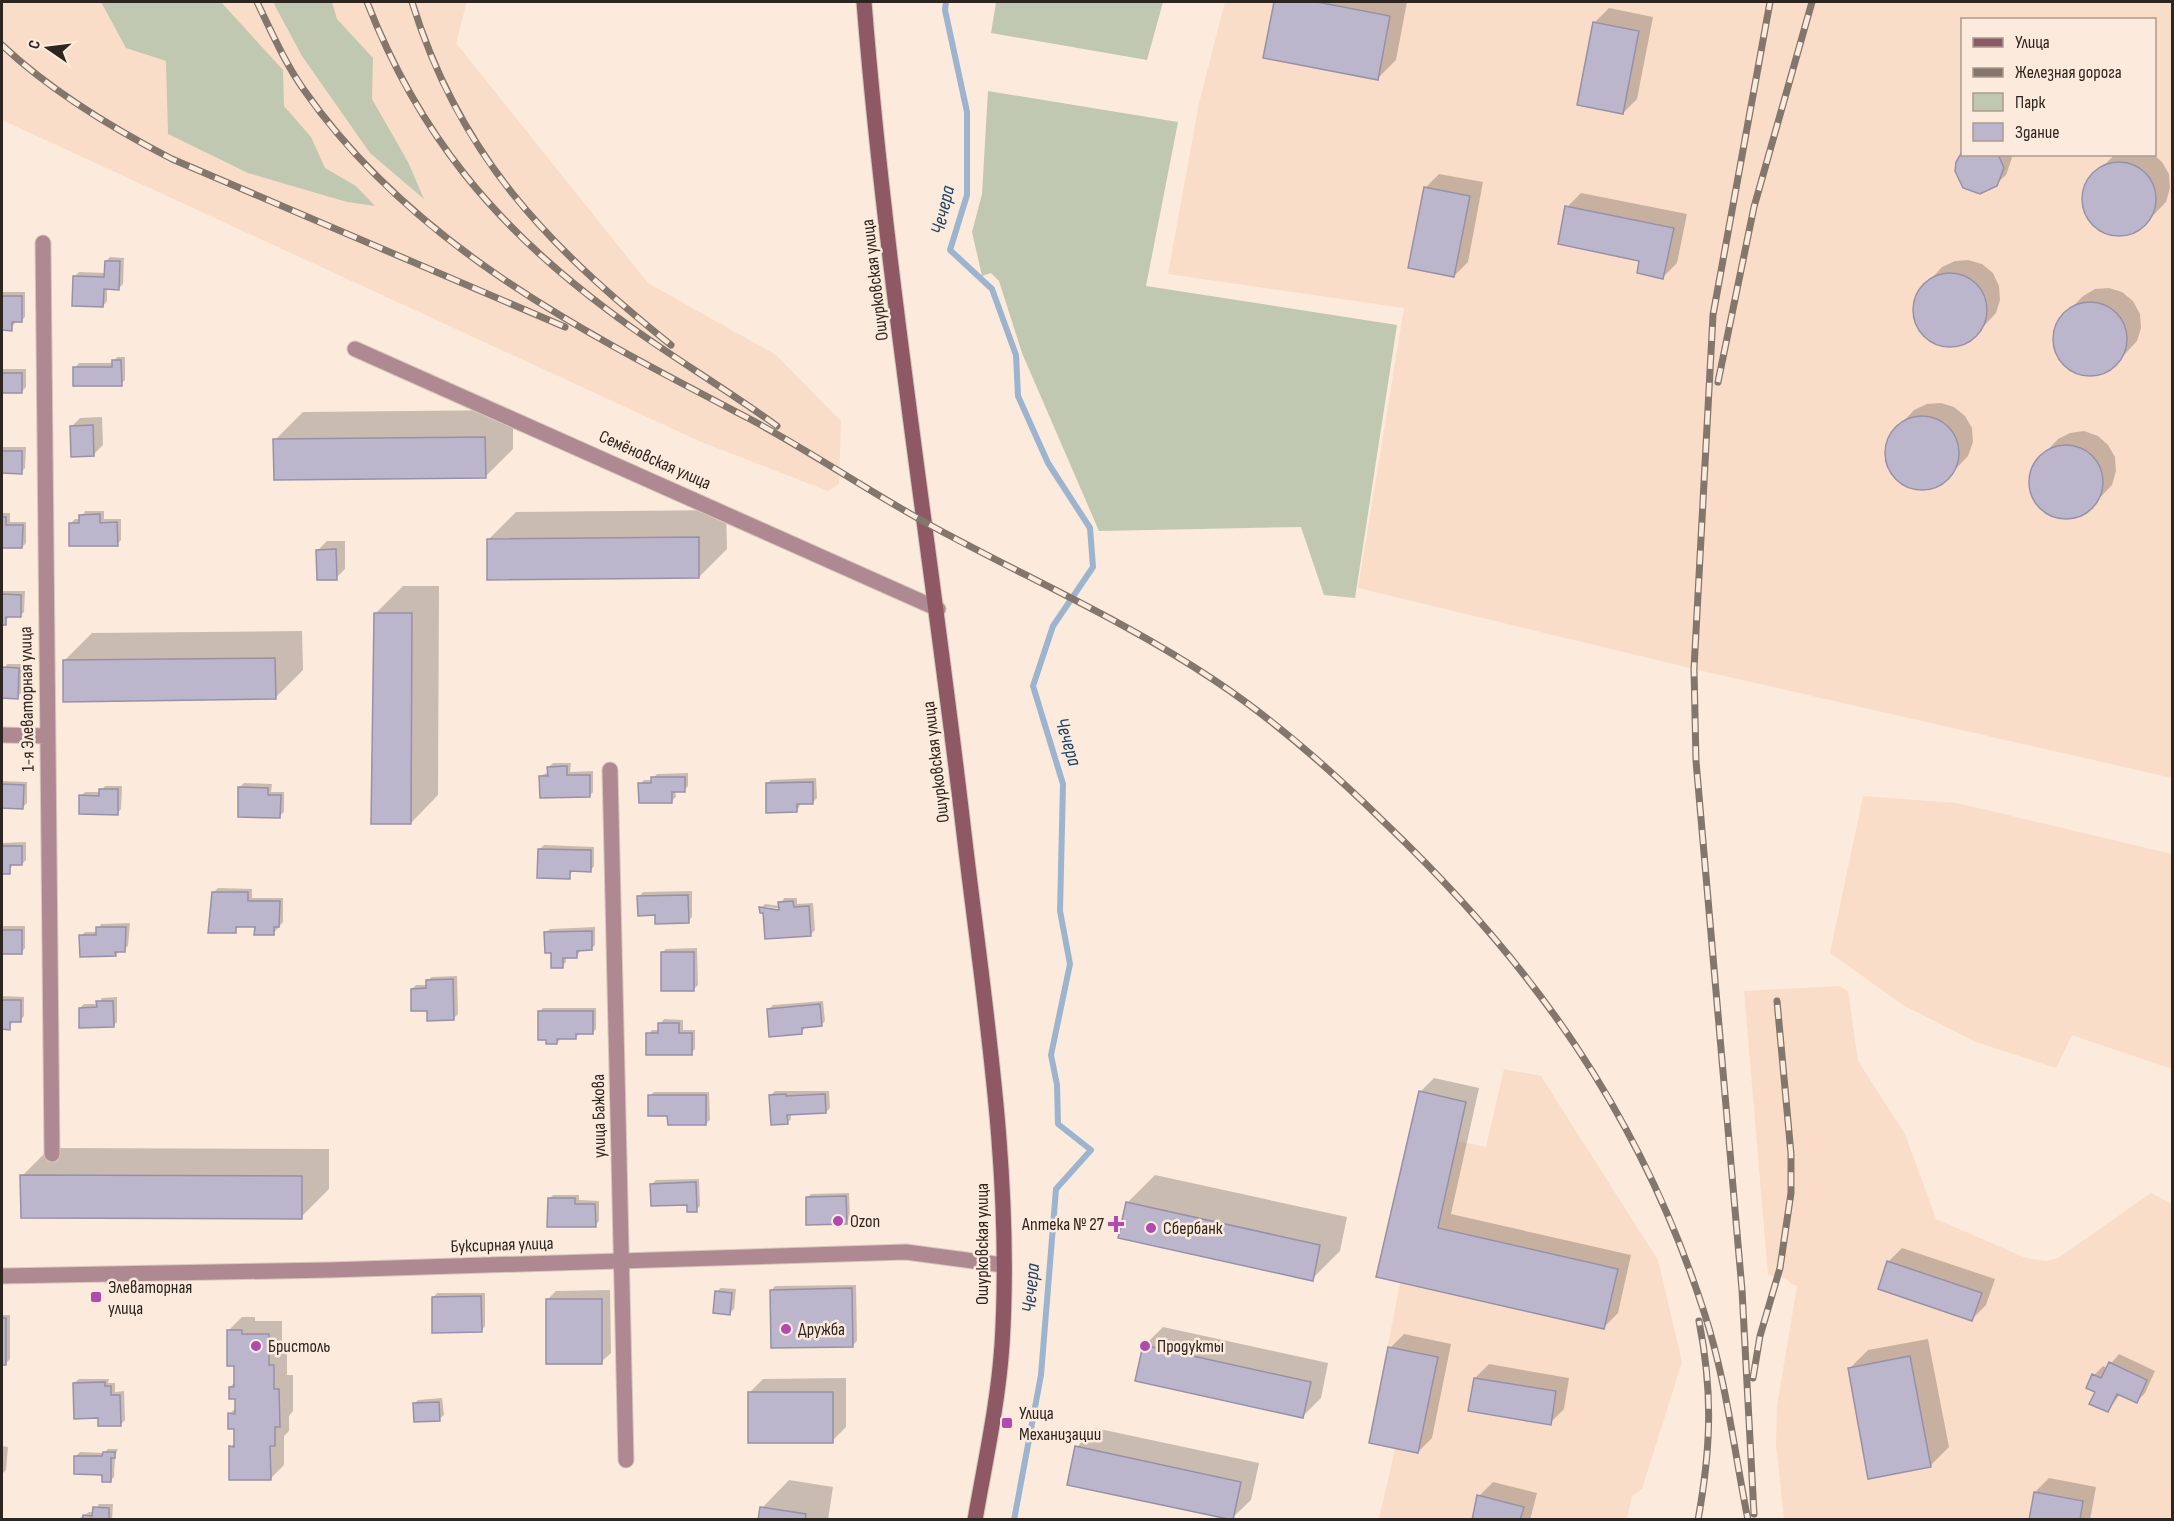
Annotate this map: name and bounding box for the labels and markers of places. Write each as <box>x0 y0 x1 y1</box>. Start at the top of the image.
place label: Ozon <box>850 1211 880 1232</box>
marker: Ozon <box>831 1214 845 1228</box>
place label: Аптека № 27 <box>1021 1214 1105 1235</box>
marker: Аптека № 27 <box>1109 1217 1123 1231</box>
place label: Сбербанк <box>1163 1218 1223 1239</box>
marker: Сбербанк <box>1144 1221 1158 1235</box>
place label: Элеваторная улица <box>108 1277 192 1319</box>
marker: Элеваторная улица <box>89 1290 103 1304</box>
place label: Дружба <box>798 1319 845 1340</box>
marker: Дружба <box>779 1322 793 1336</box>
place label: Бристоль <box>268 1336 330 1357</box>
place label: Продукты <box>1157 1336 1224 1357</box>
marker: Бристоль <box>249 1339 263 1353</box>
marker: Продукты <box>1138 1339 1152 1353</box>
place label: Улица Механизации <box>1019 1403 1101 1445</box>
marker: Улица Механизации <box>1000 1416 1014 1430</box>

